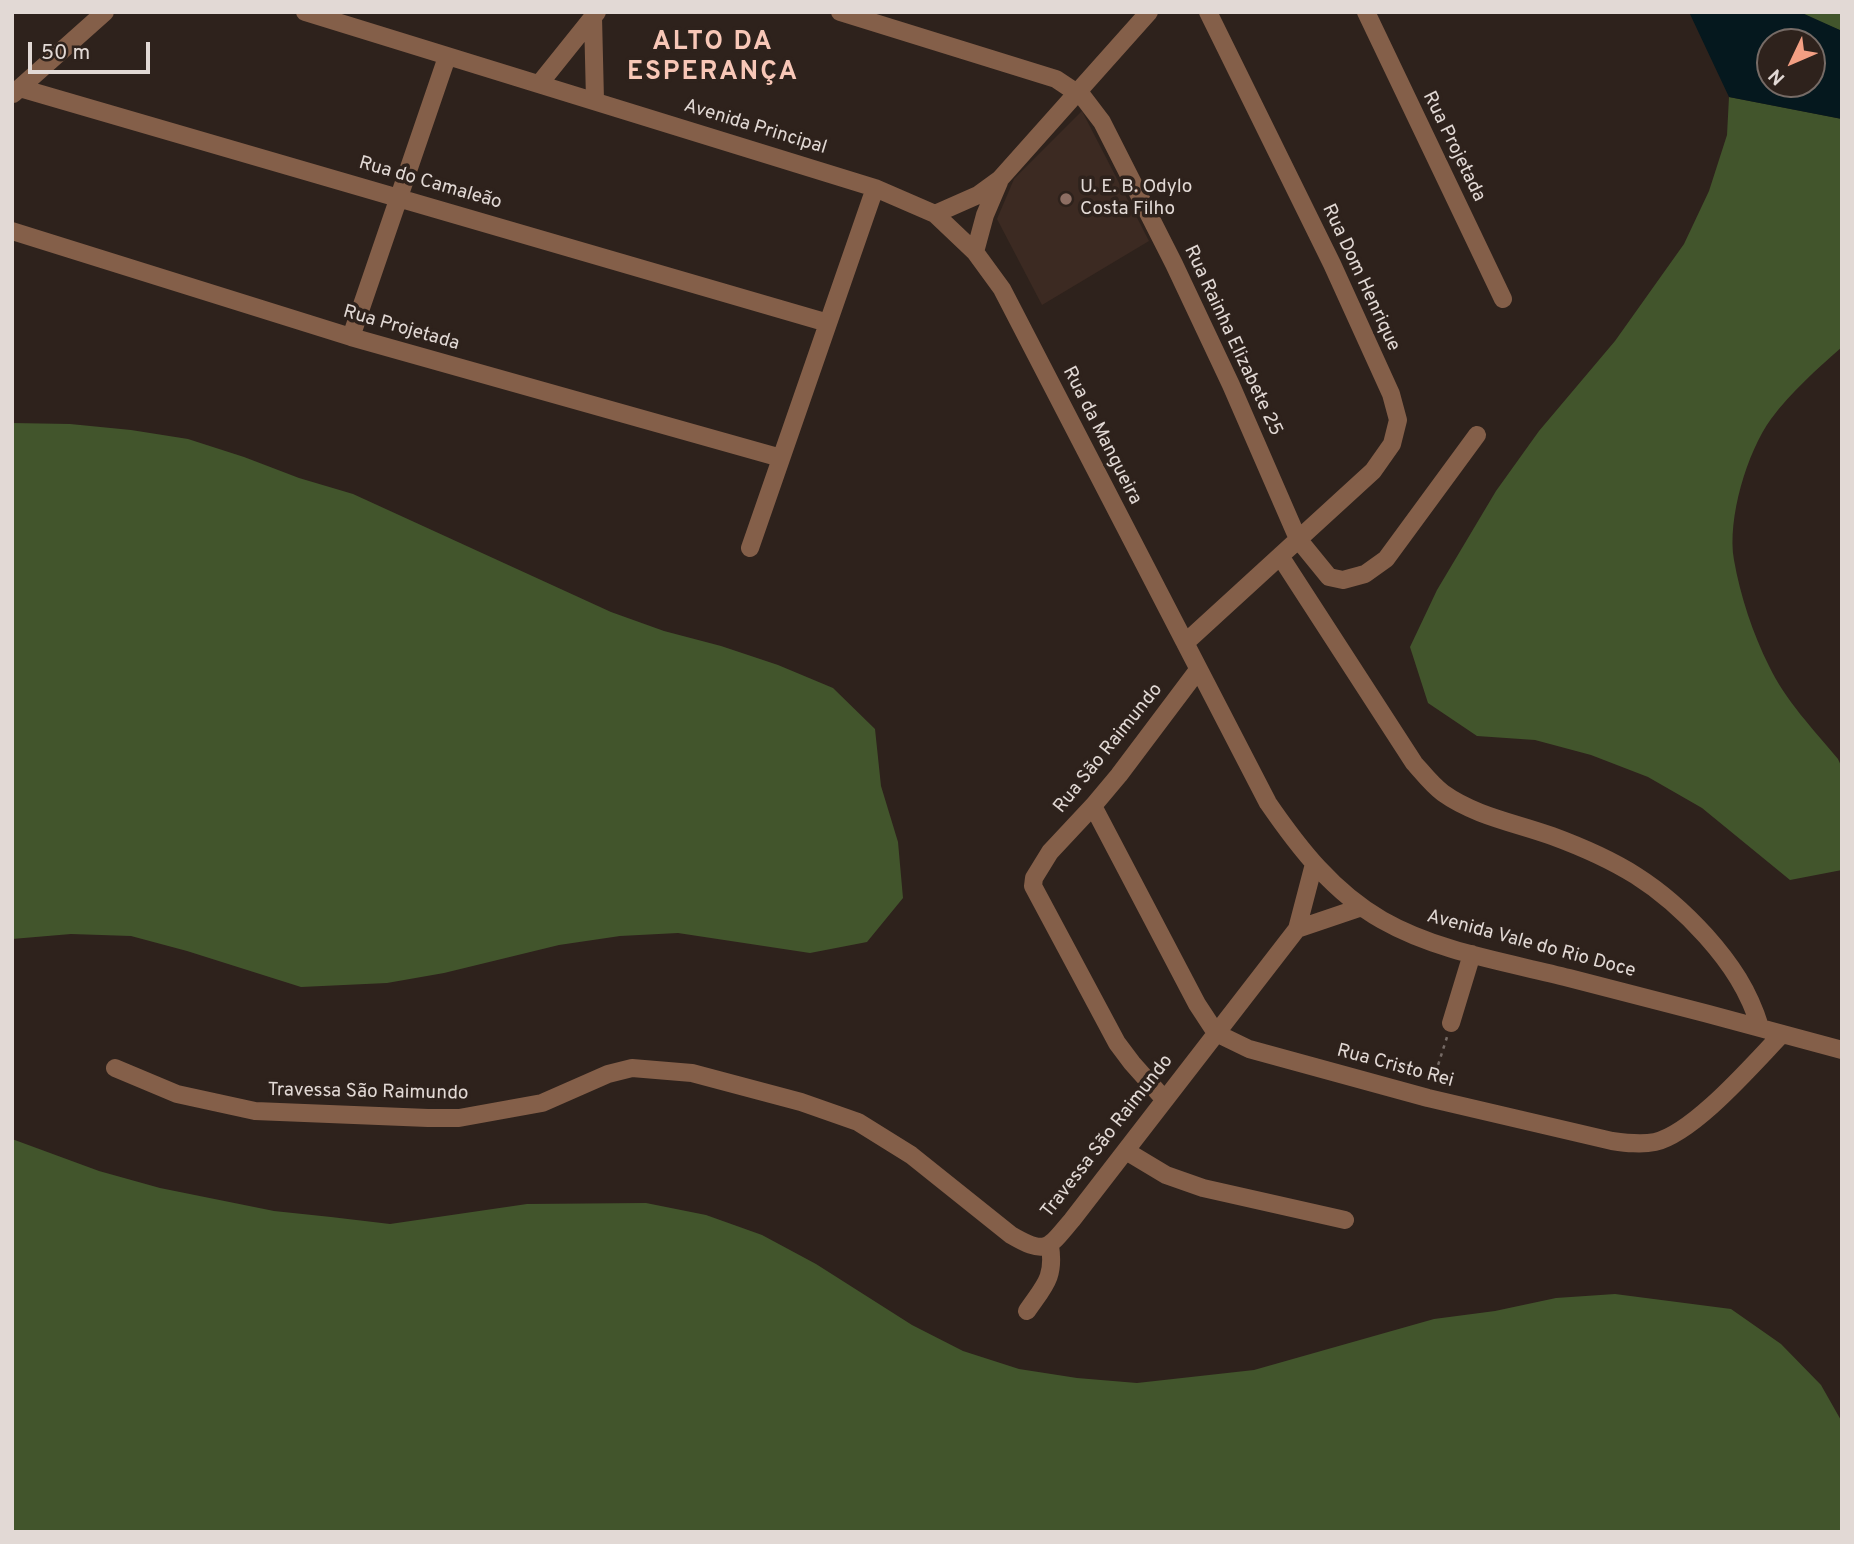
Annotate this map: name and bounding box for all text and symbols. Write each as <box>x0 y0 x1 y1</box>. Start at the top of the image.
scale bar <box>32 28 154 72</box>
district label: ALTO DA ESPERANÇA <box>628 28 798 90</box>
north arrow <box>1756 28 1826 98</box>
text: 50 m <box>41 40 90 67</box>
text: N <box>1764 63 1791 89</box>
street label: Rua Projetada <box>1416 88 1490 206</box>
street label: Avenida Principal <box>681 95 829 161</box>
street label: Rua do Camaleão <box>356 153 504 215</box>
place label: U. E. B. Odylo Costa Filho <box>1080 177 1192 221</box>
marker: U. E. B. Odylo Costa Filho <box>1058 191 1074 207</box>
street label: Rua Dom Henrique <box>1316 201 1404 355</box>
street label: Rua Rainha Elizabete 25 <box>1178 242 1286 440</box>
street label: Rua Projetada <box>340 302 462 356</box>
street label: Rua da Mangueira <box>1056 363 1146 509</box>
street label: Rua São Raimundo <box>1050 679 1168 819</box>
street label: Avenida Vale do Rio Doce <box>1424 906 1638 984</box>
street label: Rua Cristo Rei <box>1334 1040 1456 1094</box>
street label: Travessa São Raimundo <box>1037 1051 1179 1223</box>
street label: Travessa São Raimundo <box>267 1080 469 1106</box>

